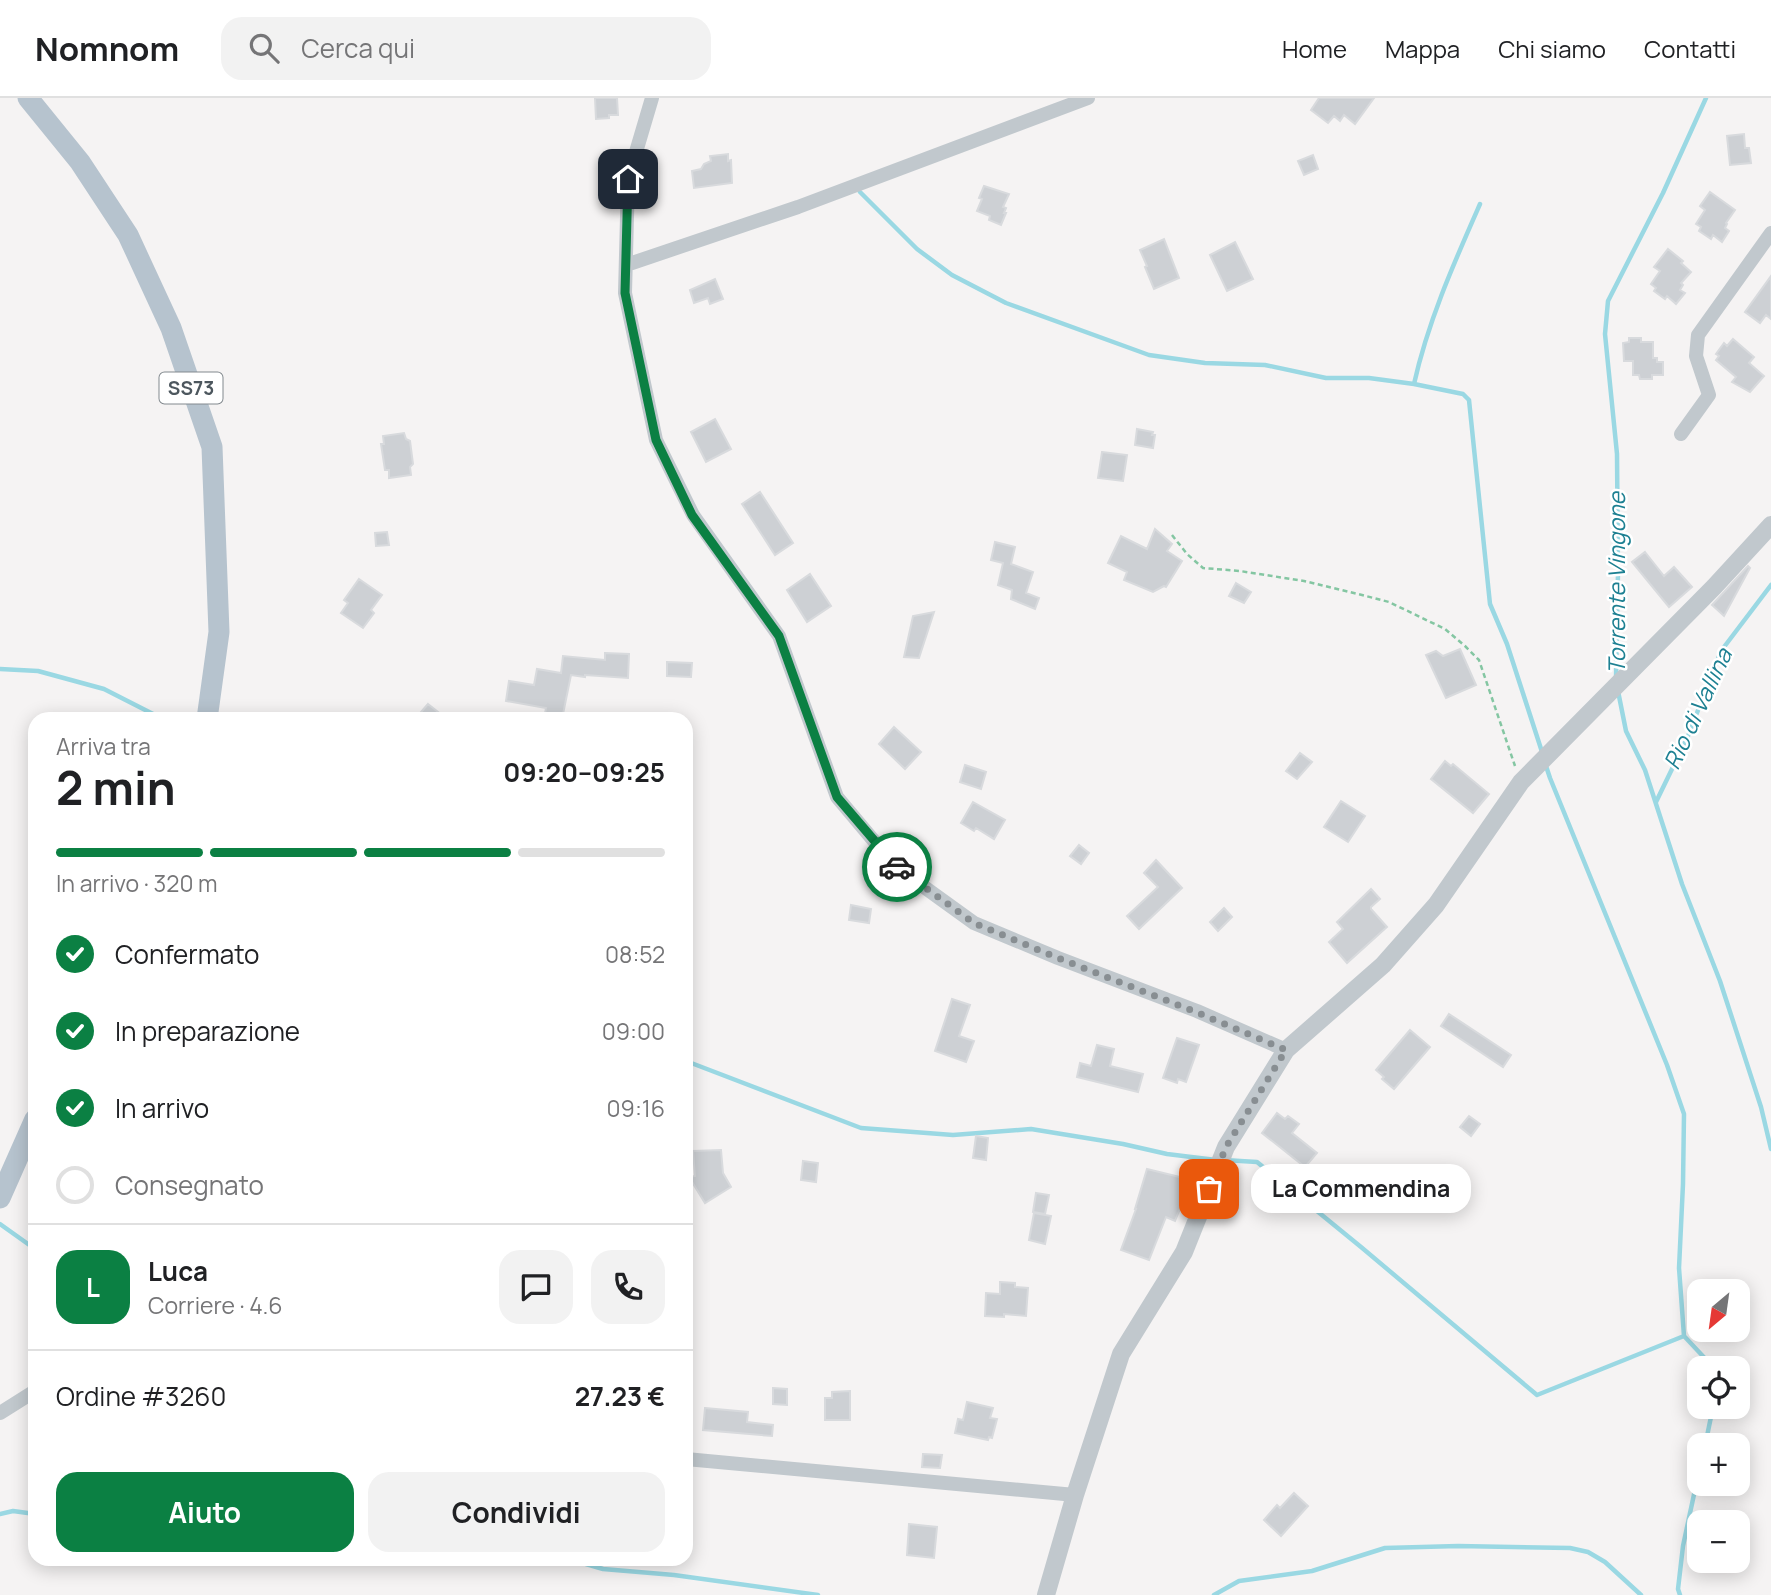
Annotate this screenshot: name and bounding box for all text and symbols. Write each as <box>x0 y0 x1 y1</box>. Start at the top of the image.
search box <box>221 17 711 80</box>
text: Nomnom <box>35 26 179 71</box>
icon: search <box>245 29 283 67</box>
text: Cerca qui <box>301 30 415 66</box>
text: Home <box>1282 32 1347 65</box>
text: Mappa <box>1385 32 1460 65</box>
text: Chi siamo <box>1498 32 1606 65</box>
text: Contatti <box>1644 32 1736 65</box>
pin <box>598 149 658 209</box>
icon: home <box>609 160 647 198</box>
road number: SS73 <box>160 372 222 404</box>
water label: Torrente Vingone <box>1600 490 1632 674</box>
water label: Rio di Vallina <box>1655 642 1740 774</box>
text: Arriva tra <box>56 730 151 762</box>
text: 09:20–09:25 <box>503 754 665 790</box>
text: 2 min <box>56 756 176 819</box>
courier <box>862 832 932 902</box>
icon: car <box>878 848 916 886</box>
text: In arrivo · 320 m <box>56 867 218 899</box>
icon: check <box>56 935 94 973</box>
text: Confermato <box>115 936 259 972</box>
text: 08:52 <box>605 938 665 970</box>
icon: check <box>56 1012 94 1050</box>
text: In preparazione <box>115 1013 300 1049</box>
text: 09:00 <box>602 1015 665 1047</box>
icon: check <box>56 1089 94 1127</box>
text: In arrivo <box>115 1090 209 1126</box>
text: 09:16 <box>607 1092 665 1124</box>
pin <box>1179 1159 1239 1219</box>
callout: La Commendina <box>1251 1164 1472 1214</box>
text: Consegnato <box>115 1167 264 1203</box>
icon: bag <box>1190 1170 1228 1208</box>
text: La Commendina <box>1272 1172 1450 1204</box>
button: chat <box>499 1250 573 1324</box>
button: phone <box>591 1250 665 1324</box>
text: Luca <box>148 1253 208 1289</box>
text: L <box>86 1269 100 1305</box>
north arrow <box>1687 1279 1750 1342</box>
map controls <box>1687 1279 1750 1573</box>
text: Corriere · 4.6 <box>148 1289 283 1321</box>
button: locate <box>1687 1356 1750 1419</box>
text: Ordine #3260 <box>56 1378 226 1414</box>
text: 27.23 € <box>575 1378 665 1414</box>
button: + <box>1687 1433 1750 1496</box>
button: Aiuto <box>56 1472 354 1552</box>
button: Condividi <box>368 1472 665 1552</box>
button: − <box>1687 1510 1750 1573</box>

